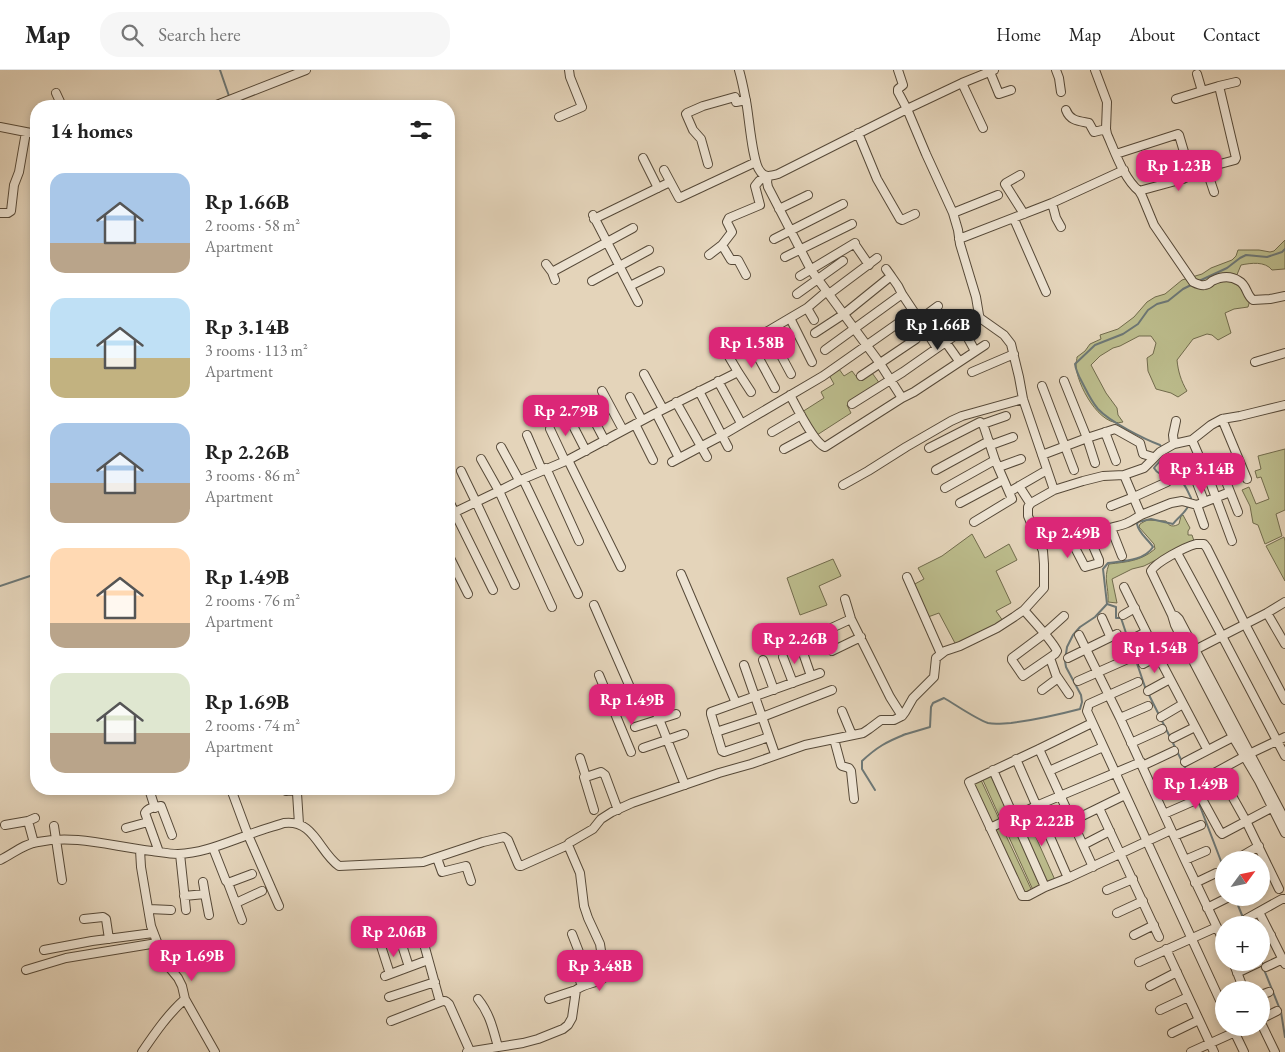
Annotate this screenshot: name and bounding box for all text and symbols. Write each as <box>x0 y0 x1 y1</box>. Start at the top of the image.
search box <box>100 12 450 57</box>
text: Map <box>25 19 70 50</box>
icon: search <box>118 21 146 49</box>
text: Search here <box>158 22 241 47</box>
text: Home <box>996 23 1041 46</box>
text: Map <box>1069 23 1101 46</box>
text: About <box>1129 23 1175 46</box>
text: Contact <box>1203 23 1260 46</box>
icon: filters <box>407 116 435 144</box>
text: 14 homes <box>50 117 133 144</box>
pin: Rp 1.23B <box>1127 150 1231 192</box>
text: Rp 1.23B <box>1147 155 1211 176</box>
text: Rp 1.66B <box>205 188 289 215</box>
icon: home <box>90 193 150 253</box>
text: 2 rooms · 58 m² <box>205 215 300 236</box>
text: Apartment <box>205 236 273 257</box>
pin: Rp 1.66B <box>886 308 990 351</box>
text: Rp 3.14B <box>205 313 289 340</box>
text: Rp 1.66B <box>906 314 970 335</box>
icon: home <box>90 318 150 378</box>
pin: Rp 1.58B <box>700 326 804 369</box>
text: Rp 1.58B <box>720 332 784 353</box>
text: 3 rooms · 113 m² <box>205 340 308 361</box>
text: Apartment <box>205 361 273 382</box>
pin: Rp 2.79B <box>514 394 618 437</box>
text: Rp 2.79B <box>534 400 598 421</box>
text: Rp 2.26B <box>205 438 289 465</box>
icon: home <box>90 443 150 503</box>
pin: Rp 3.14B <box>1150 452 1254 495</box>
text: Rp 3.14B <box>1170 458 1234 479</box>
text: 3 rooms · 86 m² <box>205 465 300 486</box>
text: Apartment <box>205 486 273 507</box>
pin: Rp 2.49B <box>1016 516 1120 559</box>
text: Rp 2.49B <box>1036 522 1100 543</box>
text: Rp 1.49B <box>205 563 289 590</box>
icon: home <box>90 568 150 628</box>
text: 2 rooms · 76 m² <box>205 590 300 611</box>
text: Apartment <box>205 611 273 632</box>
pin: Rp 2.26B <box>743 622 847 665</box>
text: Rp 2.26B <box>763 628 827 649</box>
pin: Rp 1.54B <box>1103 632 1207 674</box>
text: Rp 1.54B <box>1123 637 1187 658</box>
pin: Rp 1.49B <box>580 684 684 726</box>
text: Rp 1.69B <box>205 688 289 715</box>
text: Rp 1.49B <box>600 689 664 710</box>
icon: home <box>90 693 150 753</box>
text: 2 rooms · 74 m² <box>205 715 300 736</box>
text: Apartment <box>205 736 273 757</box>
pin: Rp 1.49B <box>1144 768 1248 810</box>
text: Rp 1.49B <box>1164 773 1228 794</box>
pin: Rp 2.22B <box>990 804 1094 847</box>
text: Rp 2.22B <box>1010 810 1074 831</box>
north arrow <box>1215 851 1270 906</box>
map controls <box>1215 851 1270 1036</box>
pin: Rp 2.06B <box>342 916 446 958</box>
button: + <box>1215 916 1270 971</box>
text: Rp 2.06B <box>362 921 426 942</box>
pin: Rp 1.69B <box>140 940 244 982</box>
text: Rp 1.69B <box>160 945 224 966</box>
pin: Rp 3.48B <box>548 950 652 992</box>
text: Rp 3.48B <box>568 955 632 976</box>
button: − <box>1215 981 1270 1036</box>

